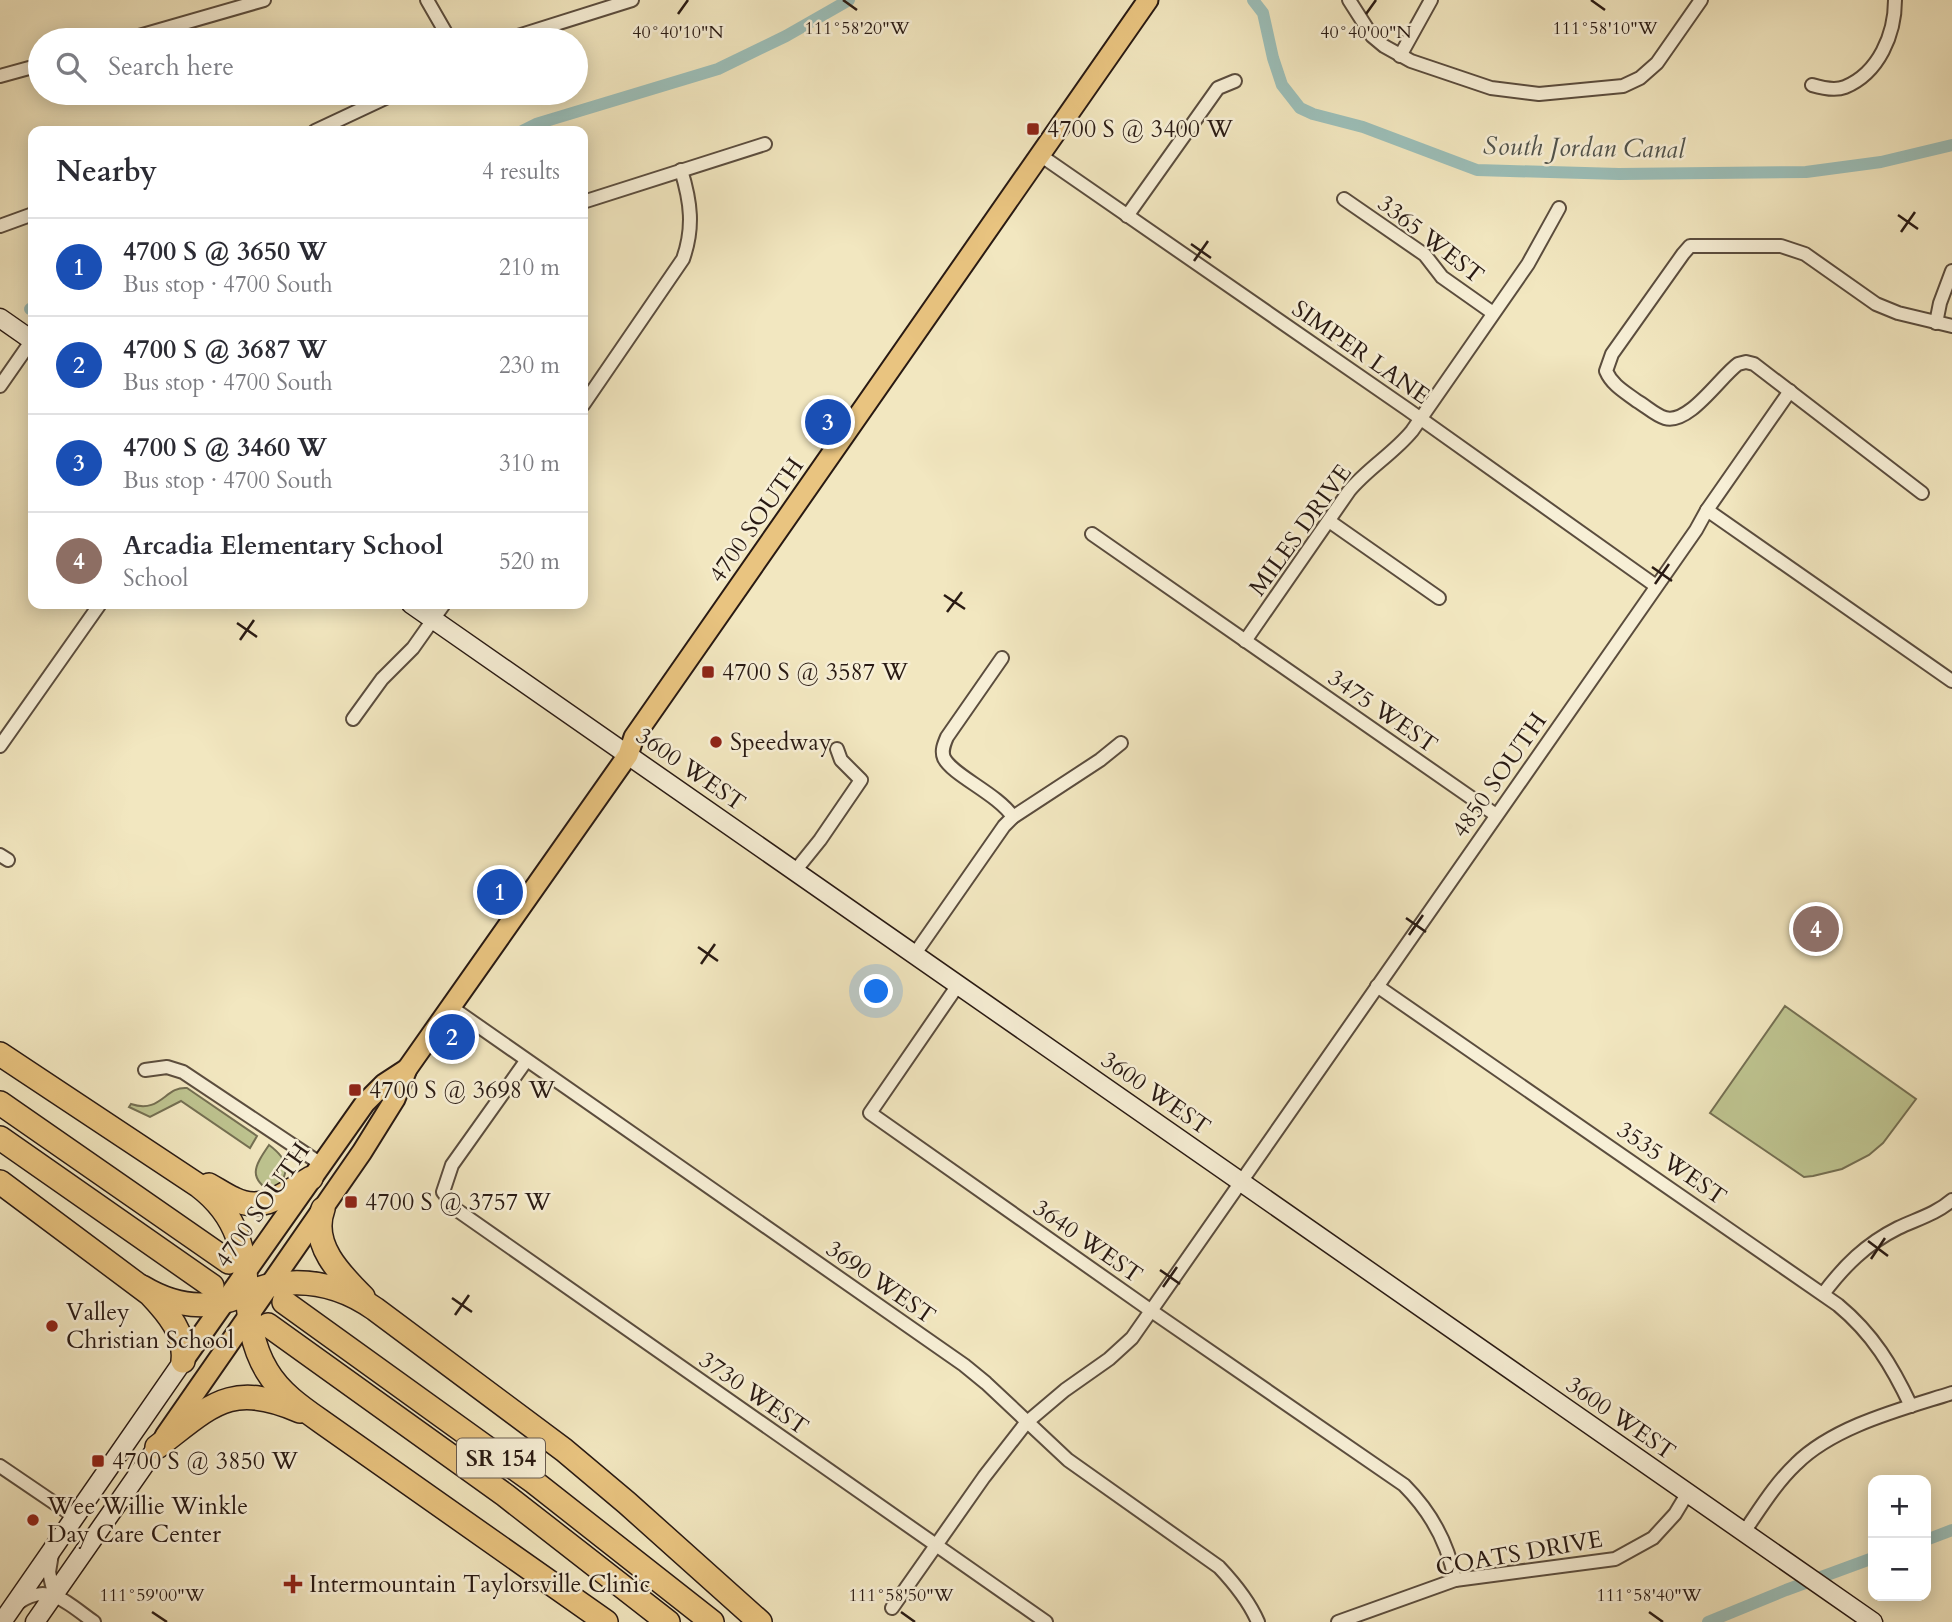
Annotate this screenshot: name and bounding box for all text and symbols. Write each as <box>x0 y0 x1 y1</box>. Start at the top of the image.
text: 111°58'20"W <box>804 16 910 41</box>
text: 111°58'10"W <box>1552 16 1658 41</box>
text: 40°40'10"N <box>632 20 724 45</box>
text: 40°40'00"N <box>1320 20 1412 45</box>
search box <box>28 28 588 105</box>
icon: search <box>52 48 90 86</box>
text: Search here <box>108 49 234 84</box>
place label: 4700 S @ 3400 W <box>1047 113 1233 146</box>
marker: 4700 S @ 3400 W <box>1025 121 1041 137</box>
water label: South Jordan Canal <box>1483 128 1686 167</box>
text: Nearby <box>56 151 157 192</box>
text: 4 results <box>482 156 560 187</box>
street label: 3365 WEST <box>1371 187 1491 291</box>
text: 4700 S @ 3650 W <box>123 234 327 269</box>
text: 1 <box>73 252 85 283</box>
text: 210 m <box>499 252 560 283</box>
text: Bus stop · 4700 South <box>123 269 333 300</box>
street label: SIMPER LANE <box>1285 292 1436 412</box>
text: 4700 S @ 3687 W <box>123 332 327 367</box>
text: 2 <box>73 350 85 381</box>
text: 230 m <box>499 350 560 381</box>
text: Bus stop · 4700 South <box>123 367 333 398</box>
pin: 3 <box>805 396 851 448</box>
text: 4700 S @ 3460 W <box>123 430 327 465</box>
text: 3 <box>73 448 85 479</box>
text: 310 m <box>499 448 560 479</box>
street label: 4700 SOUTH <box>701 451 812 589</box>
street label: MILES DRIVE <box>1241 458 1359 603</box>
text: Bus stop · 4700 South <box>123 465 333 496</box>
text: Arcadia Elementary School <box>123 528 443 563</box>
text: 4 <box>73 546 85 577</box>
text: 520 m <box>499 546 560 577</box>
text: School <box>123 563 188 594</box>
place label: 4700 S @ 3587 W <box>722 656 908 689</box>
street label: 3475 WEST <box>1321 662 1444 761</box>
marker: 4700 S @ 3587 W <box>700 664 716 680</box>
street label: 4850 SOUTH <box>1444 706 1555 844</box>
street label: 3600 WEST <box>629 720 752 819</box>
place label: Speedway <box>730 726 832 759</box>
marker: Speedway <box>708 734 724 750</box>
pin: 1 <box>477 866 523 918</box>
pin: 4 <box>1793 903 1839 955</box>
your location <box>859 974 893 1008</box>
pin: 2 <box>429 1011 475 1063</box>
street label: 3600 WEST <box>1094 1044 1217 1143</box>
place label: 4700 S @ 3698 W <box>369 1074 555 1107</box>
marker: 4700 S @ 3698 W <box>347 1082 363 1098</box>
street label: 3535 WEST <box>1610 1114 1733 1213</box>
street label: 4700 SOUTH <box>207 1136 318 1274</box>
place label: 4700 S @ 3757 W <box>365 1186 551 1219</box>
street label: 3640 WEST <box>1026 1192 1149 1291</box>
marker: 4700 S @ 3757 W <box>343 1194 359 1210</box>
street label: 3690 WEST <box>819 1233 942 1332</box>
place label: Valley Christian School <box>66 1296 234 1357</box>
marker: Valley Christian School <box>44 1318 60 1334</box>
street label: 3730 WEST <box>692 1344 815 1443</box>
street label: 3600 WEST <box>1559 1369 1682 1468</box>
road number: SR 154 <box>457 1438 545 1478</box>
place label: 4700 S @ 3850 W <box>112 1445 298 1478</box>
marker: 4700 S @ 3850 W <box>90 1453 106 1469</box>
map controls <box>1868 1475 1931 1601</box>
button: + <box>1868 1475 1931 1538</box>
place label: Wee Willie Winkle Day Care Center <box>46 1490 248 1551</box>
marker: Wee Willie Winkle Day Care Center <box>25 1512 41 1528</box>
street label: COATS DRIVE <box>1433 1523 1605 1584</box>
button: − <box>1868 1538 1931 1601</box>
place label: Intermountain Taylorsville Clinic <box>309 1568 650 1601</box>
marker: Intermountain Taylorsville Clinic <box>283 1574 303 1594</box>
text: 111°59'00"W <box>99 1583 205 1608</box>
text: 111°58'50"W <box>848 1583 954 1608</box>
text: 111°58'40"W <box>1596 1583 1702 1608</box>

